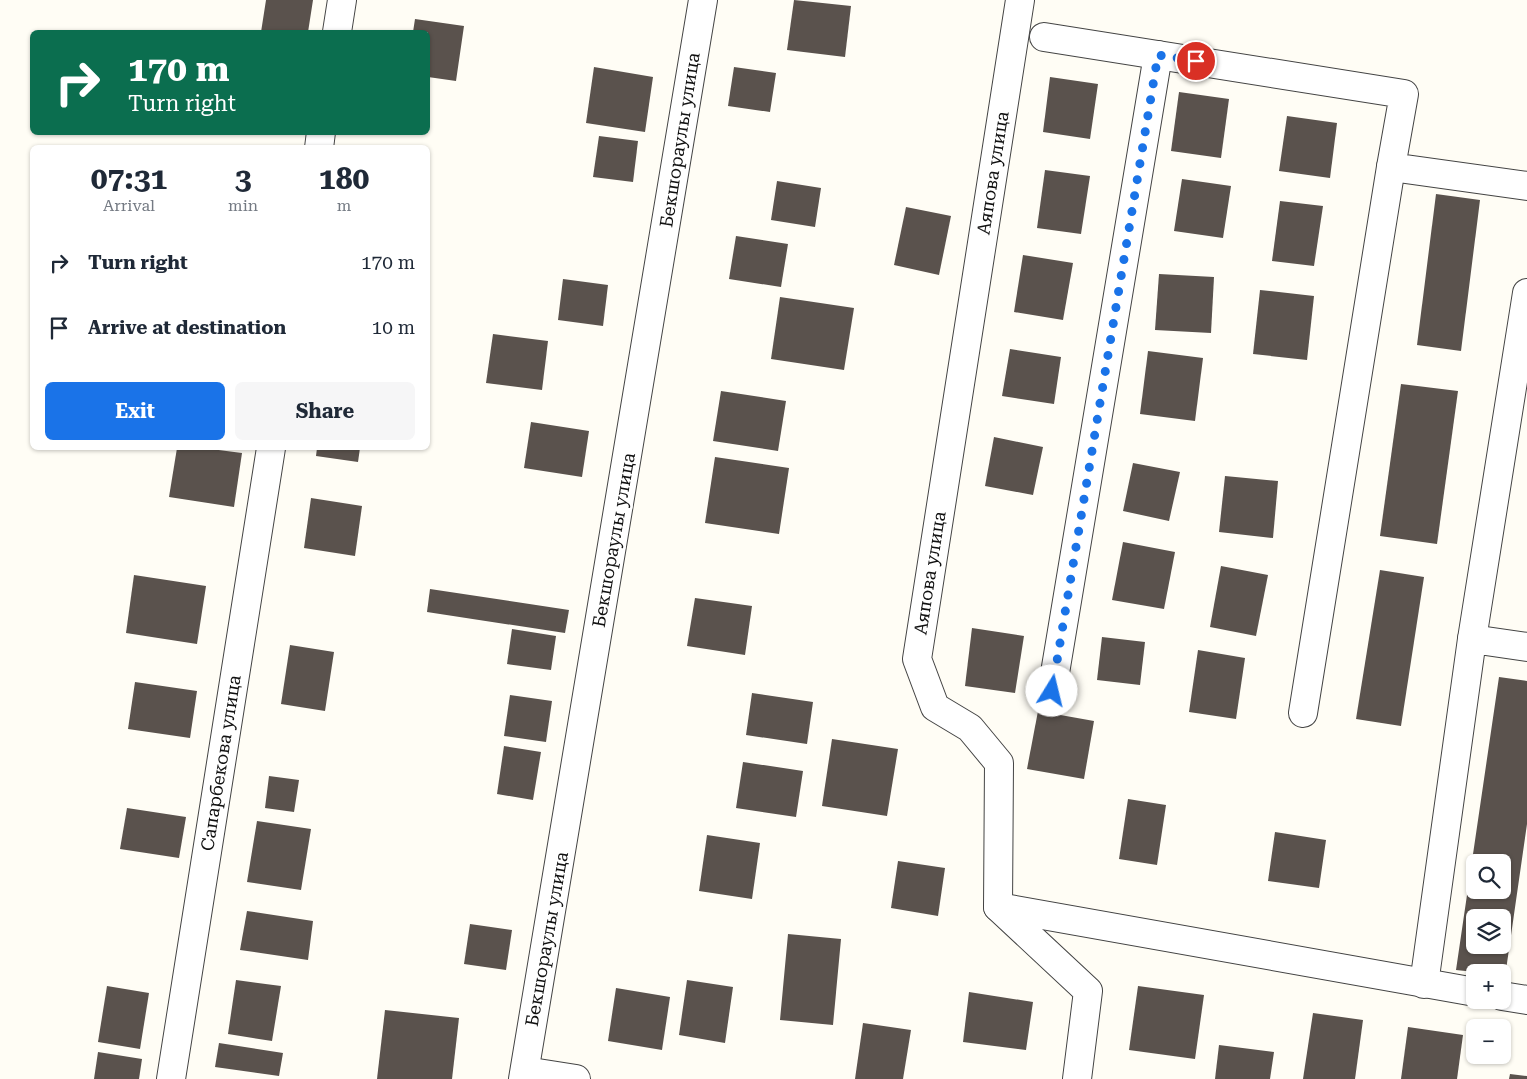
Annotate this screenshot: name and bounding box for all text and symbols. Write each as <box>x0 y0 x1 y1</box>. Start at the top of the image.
pin <box>1175 40 1217 82</box>
icon: arrive <box>1182 47 1210 75</box>
text: 170 m <box>128 49 229 90</box>
icon: right <box>45 50 110 115</box>
street label: Бекшораулы улица <box>655 51 704 229</box>
text: Turn right <box>128 91 236 116</box>
street label: Аяпова улица <box>972 109 1013 236</box>
text: 07:31 <box>91 161 167 196</box>
text: 3 <box>235 161 251 196</box>
text: 180 <box>319 161 369 196</box>
text: Arrival <box>103 196 155 215</box>
text: min <box>228 196 258 215</box>
text: m <box>337 196 351 215</box>
icon: right <box>45 249 73 277</box>
text: Turn right <box>88 251 188 274</box>
text: 170 m <box>361 251 415 274</box>
icon: arrive <box>45 314 73 342</box>
text: Arrive at destination <box>88 316 286 339</box>
text: 10 m <box>372 316 415 339</box>
button: Exit <box>45 382 225 440</box>
button: Share <box>235 382 415 440</box>
street label: Бекшораулы улица <box>588 451 639 629</box>
street label: Аяпова улица <box>909 509 950 636</box>
position arrow <box>1025 664 1077 716</box>
street label: Сапарбекова улица <box>196 673 245 852</box>
street label: Бекшораулы улица <box>521 850 572 1028</box>
map controls <box>1466 854 1511 1064</box>
button: search <box>1466 854 1511 899</box>
button: layers <box>1466 909 1511 954</box>
button: + <box>1466 964 1511 1009</box>
button: − <box>1466 1019 1511 1064</box>

